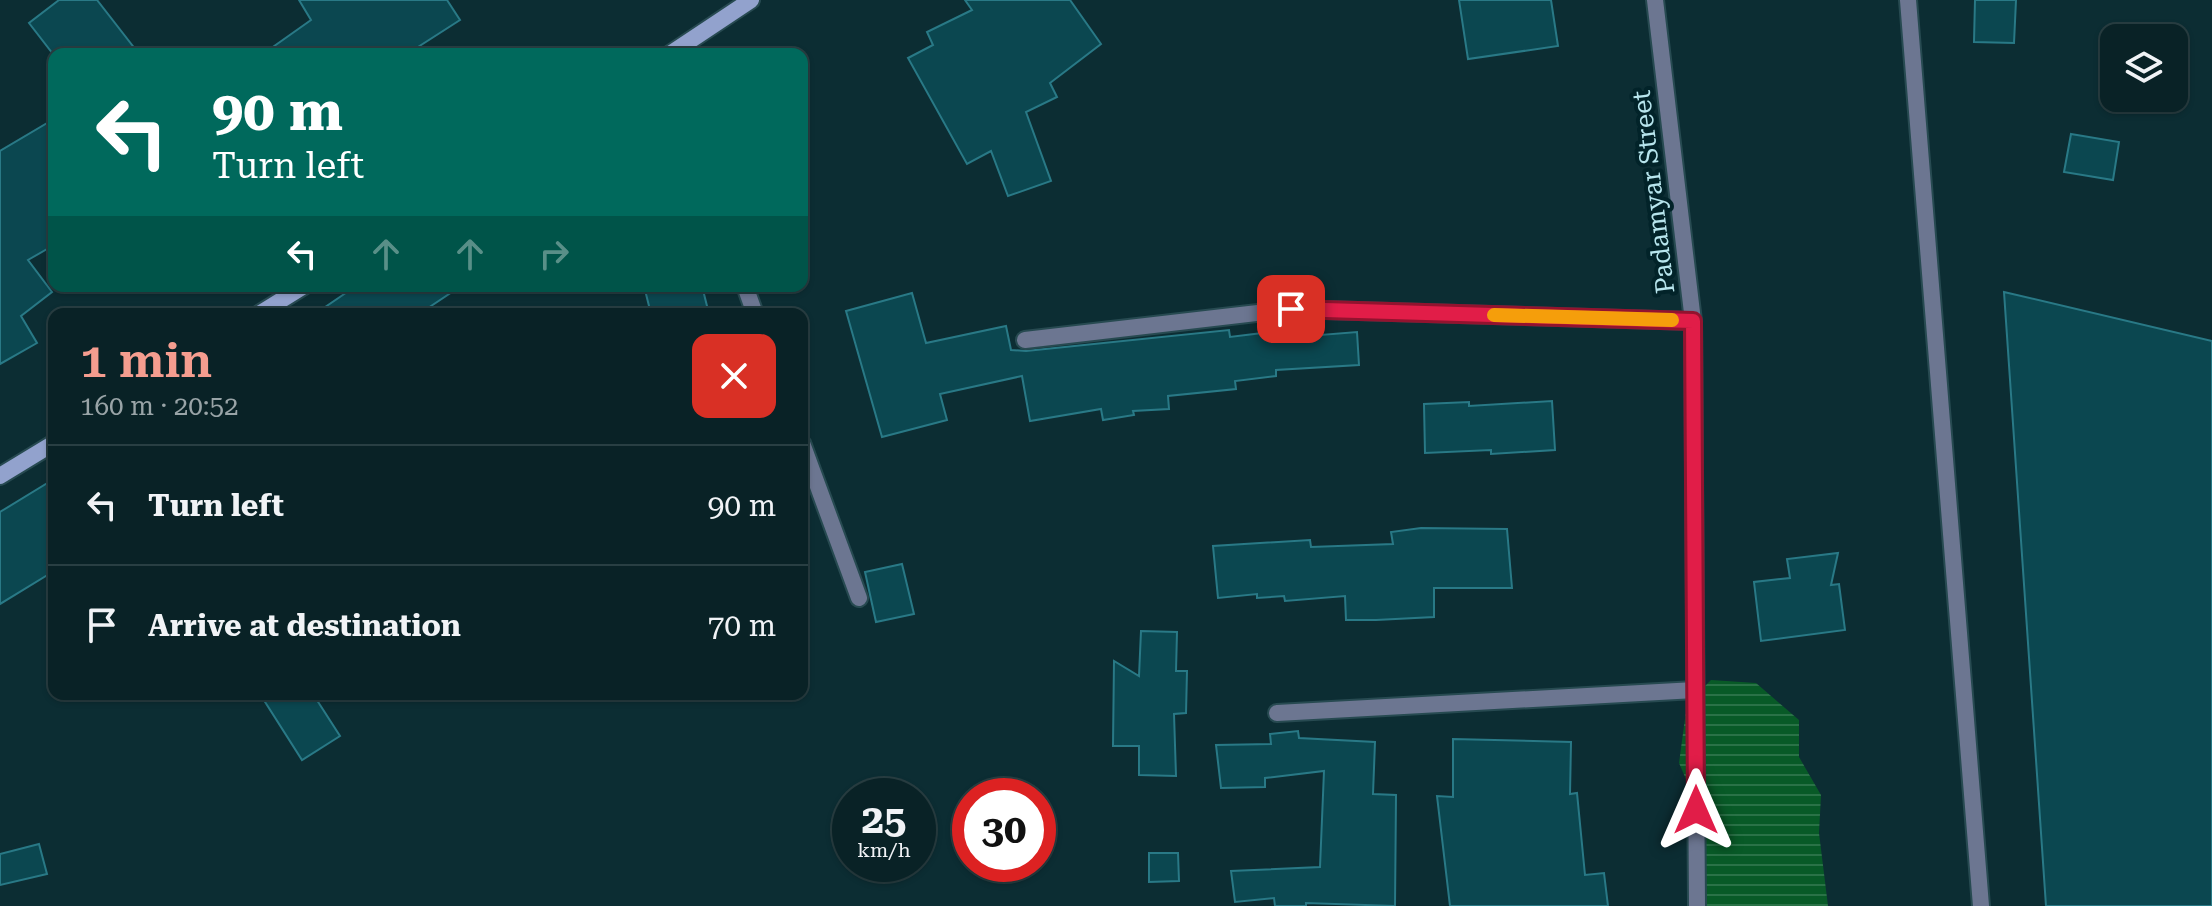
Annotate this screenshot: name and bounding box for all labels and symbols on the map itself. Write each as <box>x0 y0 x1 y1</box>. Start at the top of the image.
street label: Padamyar Street <box>1626 88 1680 295</box>
pin <box>1257 275 1325 343</box>
position arrow <box>1654 768 1738 852</box>
speed limit sign: 30 <box>952 778 1056 882</box>

